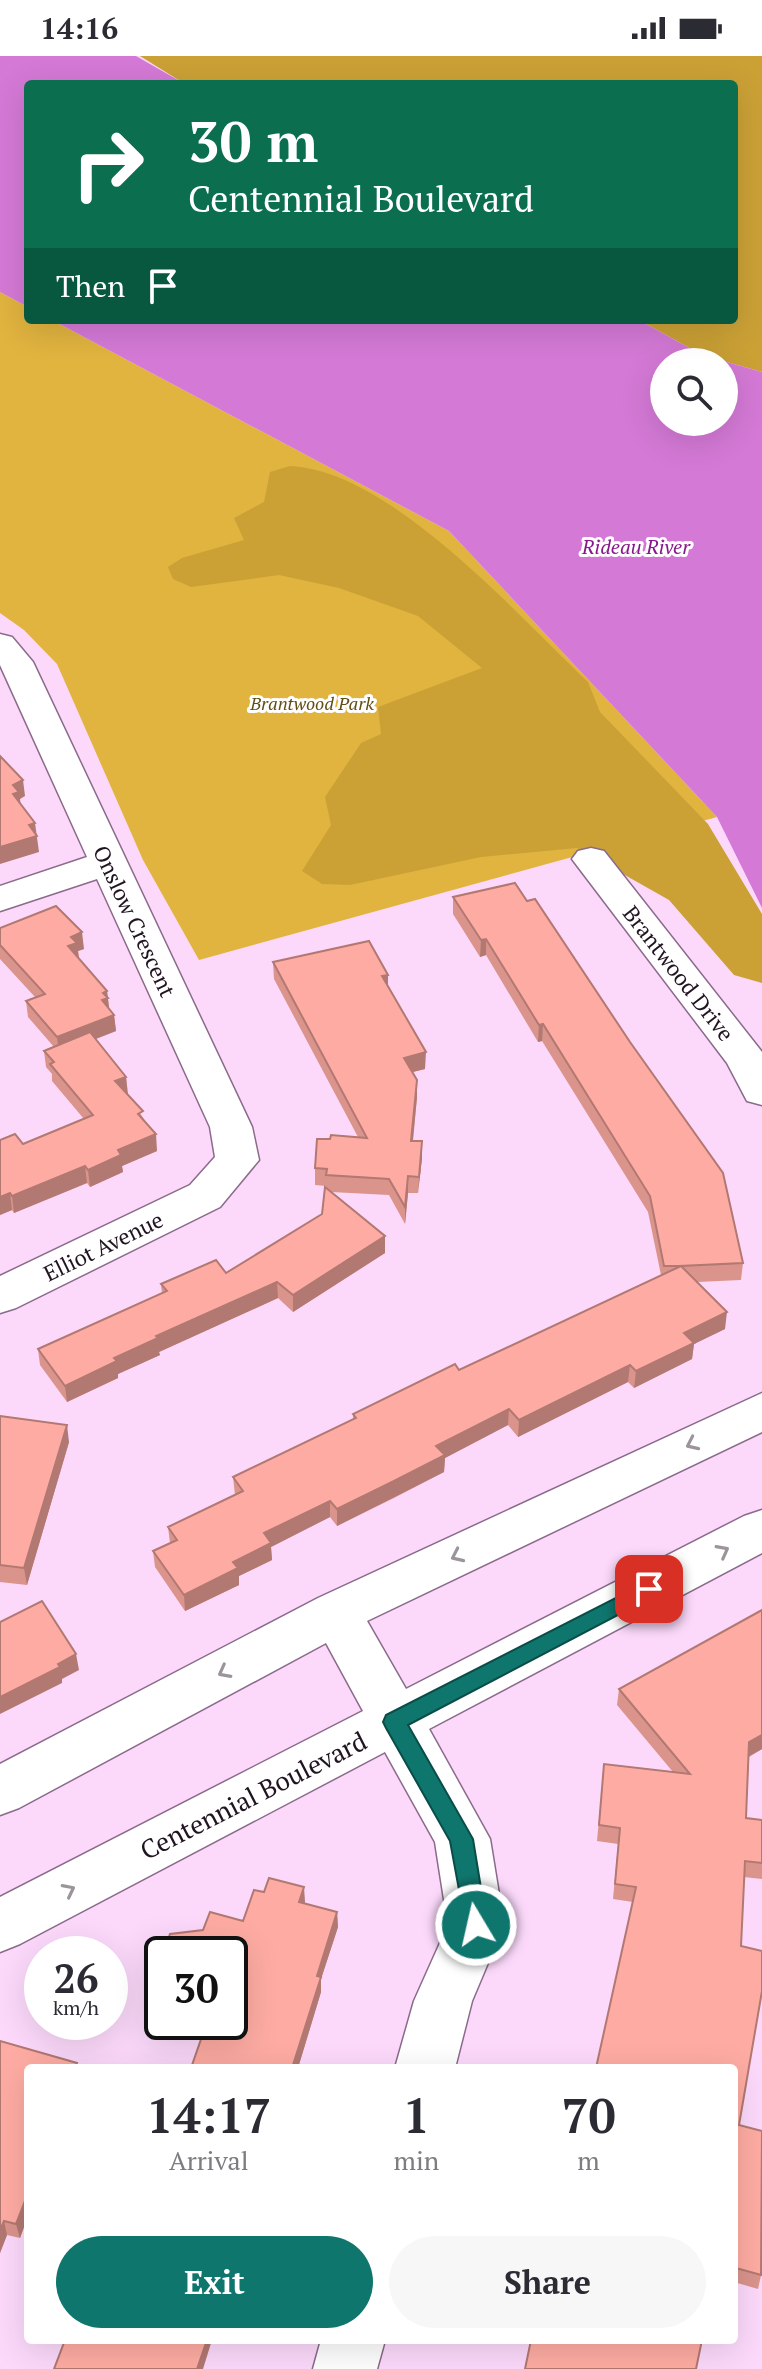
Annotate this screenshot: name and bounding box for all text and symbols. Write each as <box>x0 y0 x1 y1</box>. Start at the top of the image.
text: 14:16 <box>40 8 118 48</box>
text: 30 m <box>188 104 318 178</box>
icon: right <box>56 112 160 216</box>
text: Centennial Boulevard <box>188 175 534 222</box>
icon: arrive <box>141 264 185 308</box>
text: Then <box>56 266 125 306</box>
map controls <box>650 348 738 436</box>
button: search <box>650 348 738 436</box>
water label: Rideau River <box>581 533 691 560</box>
park label: Brantwood Park <box>249 691 374 715</box>
street label: Onslow Crescent <box>87 840 183 1002</box>
street label: Brantwood Drive <box>617 899 741 1047</box>
street label: Elliot Avenue <box>38 1205 168 1287</box>
one-way arrow <box>685 1434 700 1450</box>
one-way arrow <box>714 1545 729 1560</box>
one-way arrow <box>450 1546 465 1562</box>
pin <box>615 1555 683 1623</box>
icon: arrive <box>627 1567 671 1611</box>
one-way arrow <box>218 1663 233 1678</box>
street label: Centennial Boulevard <box>134 1723 372 1867</box>
position arrow <box>434 1883 518 1967</box>
one-way arrow <box>61 1884 76 1899</box>
speed limit sign: 30 <box>144 1936 248 2040</box>
text: 26 <box>53 1951 99 2004</box>
text: km/h <box>53 1994 99 2021</box>
text: 14:17 <box>146 2083 271 2147</box>
text: 1 <box>403 2083 430 2147</box>
text: 70 <box>561 2083 616 2147</box>
text: Arrival <box>169 2143 249 2177</box>
text: min <box>393 2143 439 2177</box>
text: m <box>577 2143 600 2177</box>
button: Exit <box>56 2236 373 2328</box>
button: Share <box>389 2236 706 2328</box>

